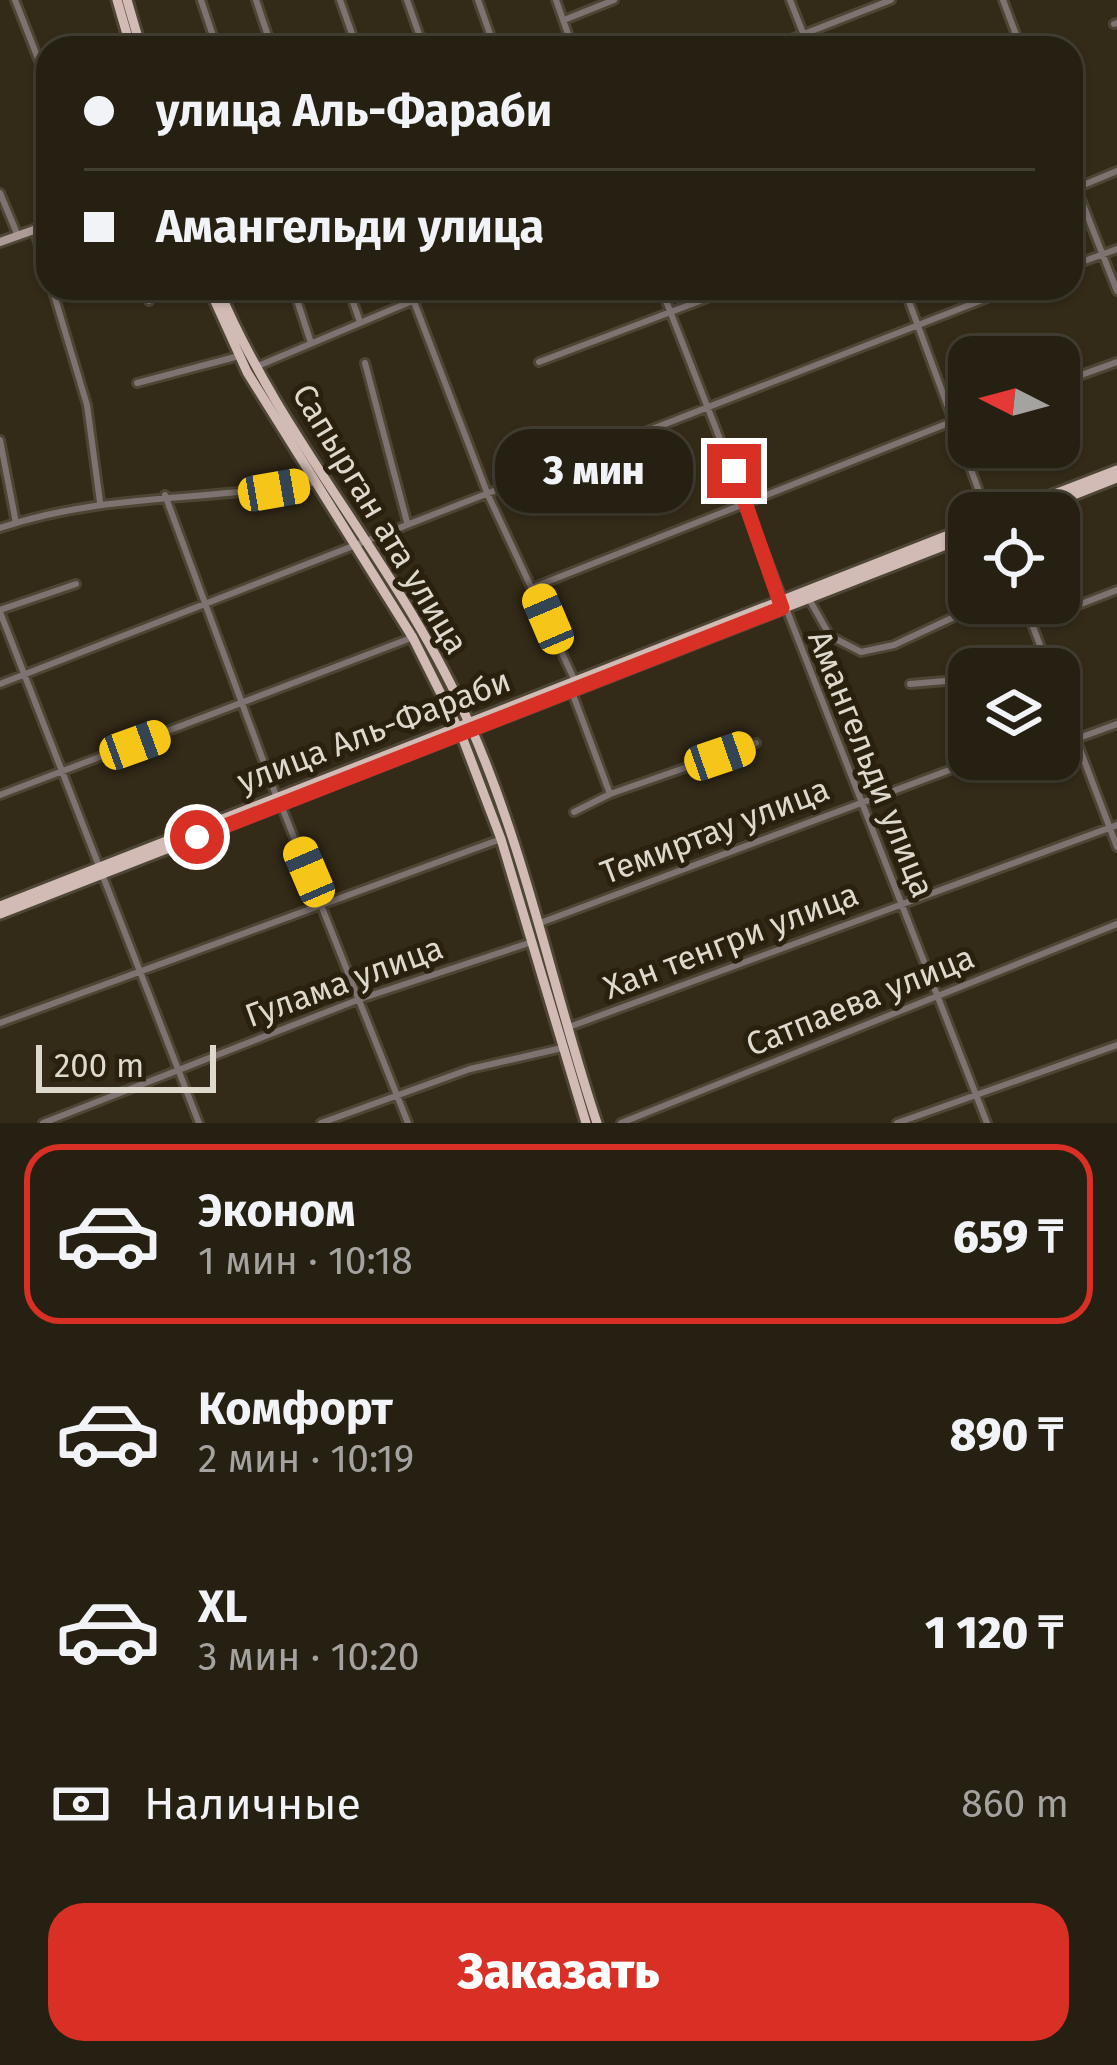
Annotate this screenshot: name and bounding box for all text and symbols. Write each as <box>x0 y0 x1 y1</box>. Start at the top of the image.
text: улица Аль-Фараби <box>156 84 552 138</box>
text: Амангельди улица <box>156 200 544 254</box>
north arrow <box>948 336 1080 468</box>
map controls <box>948 336 1080 780</box>
street label: Сапырган ата улица <box>284 377 476 661</box>
callout: 3 мин <box>494 429 692 513</box>
route end <box>707 444 761 498</box>
text: 3 мин <box>543 448 645 494</box>
car <box>235 466 313 514</box>
button: locate <box>948 492 1080 624</box>
car <box>517 579 579 659</box>
street label: Амангельди улица <box>799 625 943 903</box>
button: layers <box>948 648 1080 780</box>
street label: улица Аль-Фараби <box>232 660 516 802</box>
car <box>95 716 175 774</box>
car <box>680 727 760 785</box>
street label: Темиртау улица <box>595 769 835 893</box>
route start <box>170 810 224 864</box>
car <box>278 832 340 912</box>
street label: Хан тенгри улица <box>598 874 864 1008</box>
street label: Гулама улица <box>240 928 448 1036</box>
street label: Сатпаева улица <box>740 937 980 1065</box>
scale bar <box>36 1039 216 1092</box>
text: 200 m <box>54 1046 144 1086</box>
icon: car <box>54 1180 162 1288</box>
text: Эконом <box>198 1184 356 1238</box>
text: 659 ₸ <box>953 1210 1063 1264</box>
text: 1 мин · 10:18 <box>198 1238 413 1284</box>
icon: car <box>54 1378 162 1486</box>
text: Комфорт <box>198 1382 393 1436</box>
text: 890 ₸ <box>950 1408 1063 1462</box>
text: 2 мин · 10:19 <box>198 1436 414 1482</box>
icon: car <box>54 1576 162 1684</box>
text: XL <box>198 1580 247 1634</box>
text: 1 120 ₸ <box>925 1606 1063 1660</box>
text: 3 мин · 10:20 <box>198 1634 420 1680</box>
icon: cash <box>48 1771 114 1837</box>
text: Наличные <box>144 1777 361 1831</box>
text: 860 m <box>961 1781 1069 1827</box>
button: Заказать <box>48 1903 1069 2041</box>

